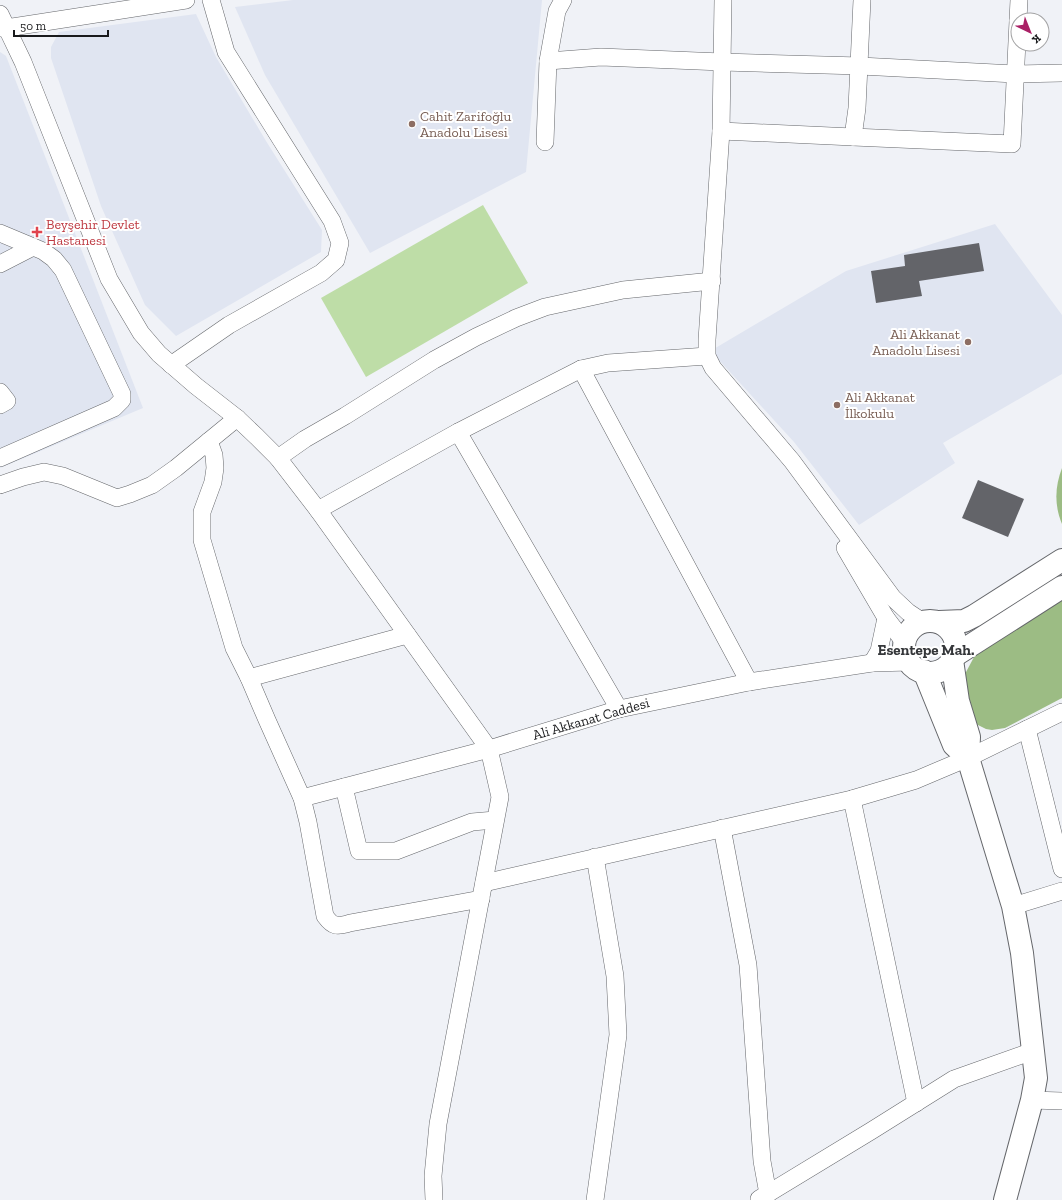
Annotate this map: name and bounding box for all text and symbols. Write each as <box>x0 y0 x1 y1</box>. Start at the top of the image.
scale bar <box>14 12 108 38</box>
north arrow <box>1010 12 1050 52</box>
text: 50 m <box>20 19 47 33</box>
text: K <box>1029 32 1044 47</box>
place label: Cahit Zarifoğlu Anadolu Lisesi <box>420 108 512 141</box>
marker: Cahit Zarifoğlu Anadolu Lisesi <box>407 119 417 129</box>
place label: Beyşehir Devlet Hastanesi <box>46 216 140 249</box>
marker: Beyşehir Devlet Hastanesi <box>31 226 43 238</box>
place label: Ali Akkanat Anadolu Lisesi <box>872 326 961 359</box>
marker: Ali Akkanat Anadolu Lisesi <box>963 337 973 347</box>
place label: Ali Akkanat İlkokulu <box>845 389 916 422</box>
marker: Ali Akkanat İlkokulu <box>832 400 842 410</box>
district label: Esentepe Mah. <box>878 641 974 659</box>
street label: Ali Akkanat Caddesi <box>531 694 651 744</box>

